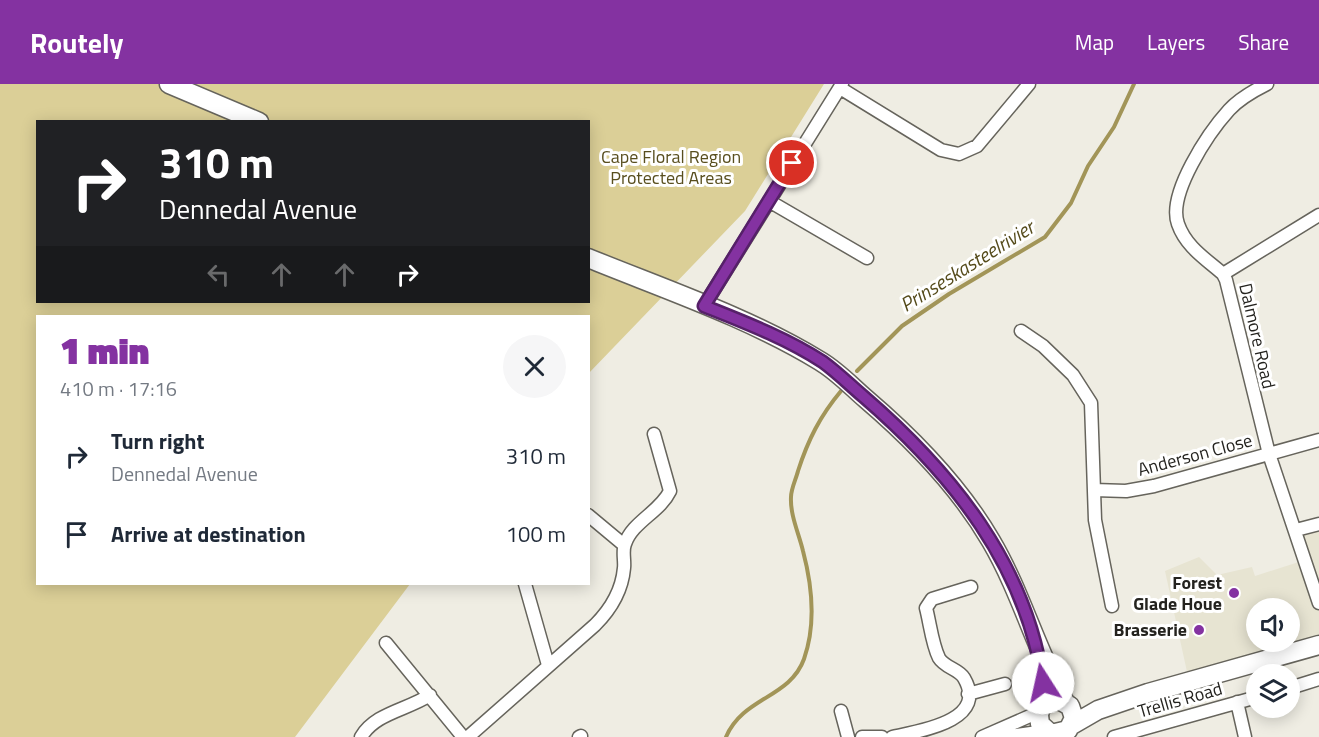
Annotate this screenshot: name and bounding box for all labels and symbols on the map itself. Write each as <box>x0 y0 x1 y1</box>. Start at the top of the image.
pin <box>766 137 817 188</box>
park label: Cape Floral Region Protected Areas <box>601 143 741 191</box>
water label: Prinseskasteelrivier <box>894 210 1042 319</box>
street label: Dalmore Road <box>1232 281 1283 391</box>
street label: Anderson Close <box>1135 426 1255 483</box>
place label: Forest Glade Houe <box>1133 569 1222 617</box>
marker: Forest Glade Houe <box>1227 586 1241 600</box>
place label: Brasserie <box>1113 616 1187 643</box>
marker: Brasserie <box>1192 623 1206 637</box>
position arrow <box>1011 651 1075 715</box>
street label: Trellis Road <box>1135 675 1225 724</box>

